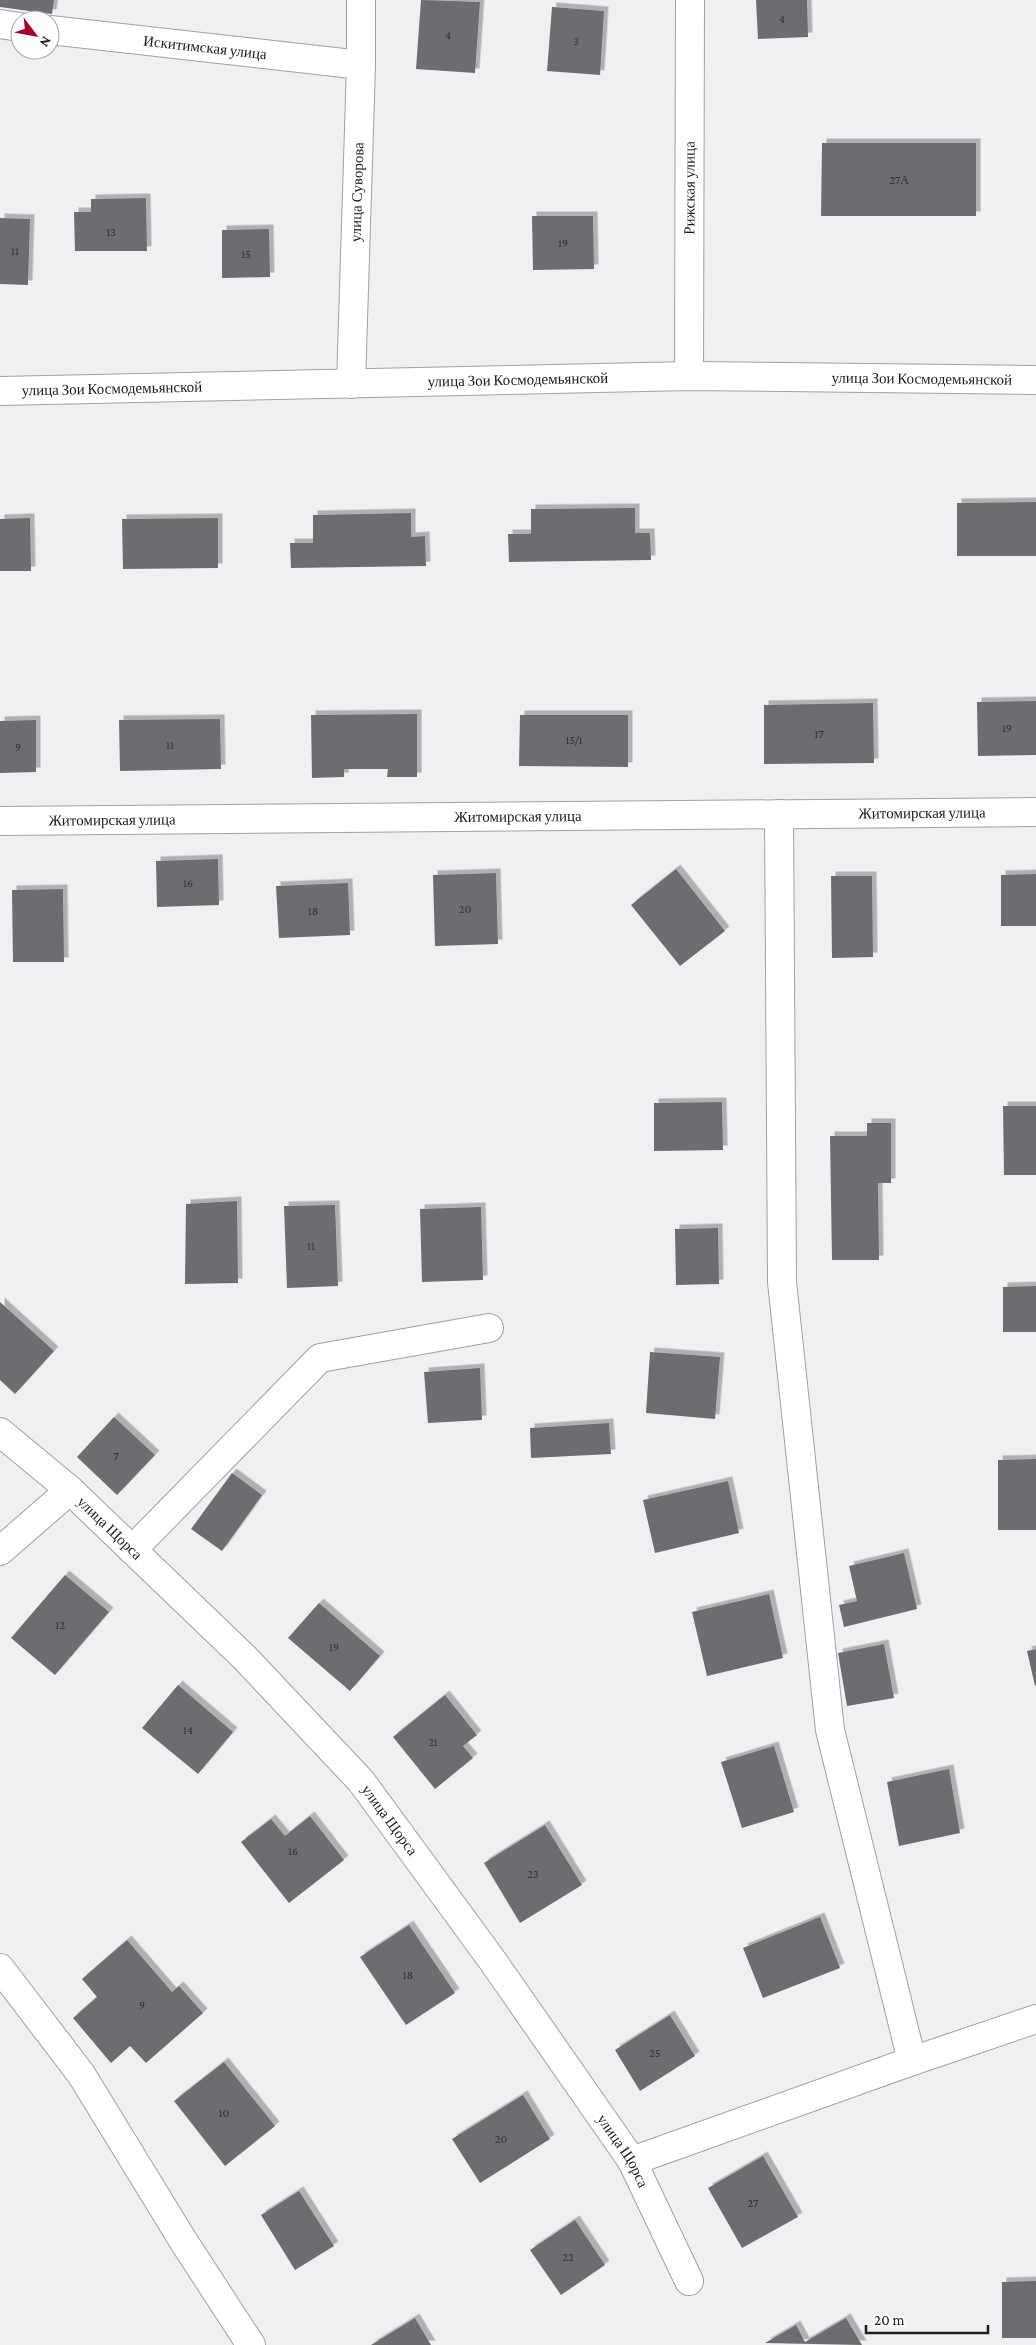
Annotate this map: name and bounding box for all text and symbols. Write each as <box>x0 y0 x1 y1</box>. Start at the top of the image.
north arrow <box>10 10 60 60</box>
house number: 4 <box>779 12 785 26</box>
house number: 4 <box>445 28 451 42</box>
street label: Искитимская улица <box>142 33 268 62</box>
text: N <box>36 34 55 51</box>
house number: 3 <box>573 34 579 48</box>
street label: Рижская улица <box>681 141 698 235</box>
street label: улица Суворова <box>347 142 367 242</box>
house number: 27А <box>889 173 909 187</box>
house number: 13 <box>106 225 116 239</box>
house number: 19 <box>558 236 568 250</box>
house number: 11 <box>11 244 19 258</box>
house number: 15 <box>241 247 251 261</box>
street label: улица Зои Космодемьянской <box>427 370 608 390</box>
street label: улица Зои Космодемьянской <box>832 370 1012 388</box>
street label: улица Зои Космодемьянской <box>22 379 202 399</box>
house number: 19 <box>1002 721 1012 735</box>
house number: 17 <box>814 727 824 741</box>
house number: 15/1 <box>565 733 583 747</box>
house number: 11 <box>166 738 174 752</box>
house number: 9 <box>15 740 21 754</box>
street label: Житомирская улица <box>858 804 986 822</box>
street label: Житомирская улица <box>454 808 582 825</box>
street label: Житомирская улица <box>48 811 176 829</box>
house number: 16 <box>183 876 193 890</box>
house number: 20 <box>459 902 471 916</box>
house number: 18 <box>308 904 318 918</box>
house number: 11 <box>307 1239 315 1253</box>
house number: 7 <box>113 1449 119 1463</box>
street label: улица Щорса <box>74 1493 146 1563</box>
house number: 12 <box>55 1618 65 1632</box>
house number: 19 <box>329 1640 339 1654</box>
house number: 14 <box>183 1723 193 1737</box>
house number: 21 <box>428 1735 438 1749</box>
street label: улица Щорса <box>358 1782 421 1859</box>
house number: 16 <box>288 1844 298 1858</box>
house number: 23 <box>527 1867 539 1881</box>
house number: 18 <box>403 1968 413 1982</box>
house number: 9 <box>139 1998 145 2012</box>
house number: 25 <box>649 2046 661 2060</box>
house number: 10 <box>219 2106 230 2120</box>
street label: улица Щорса <box>594 2111 652 2190</box>
house number: 20 <box>495 2132 507 2146</box>
house number: 27 <box>747 2196 759 2210</box>
house number: 22 <box>562 2250 574 2264</box>
scale bar <box>866 2302 988 2334</box>
text: 20 m <box>874 2312 905 2328</box>

